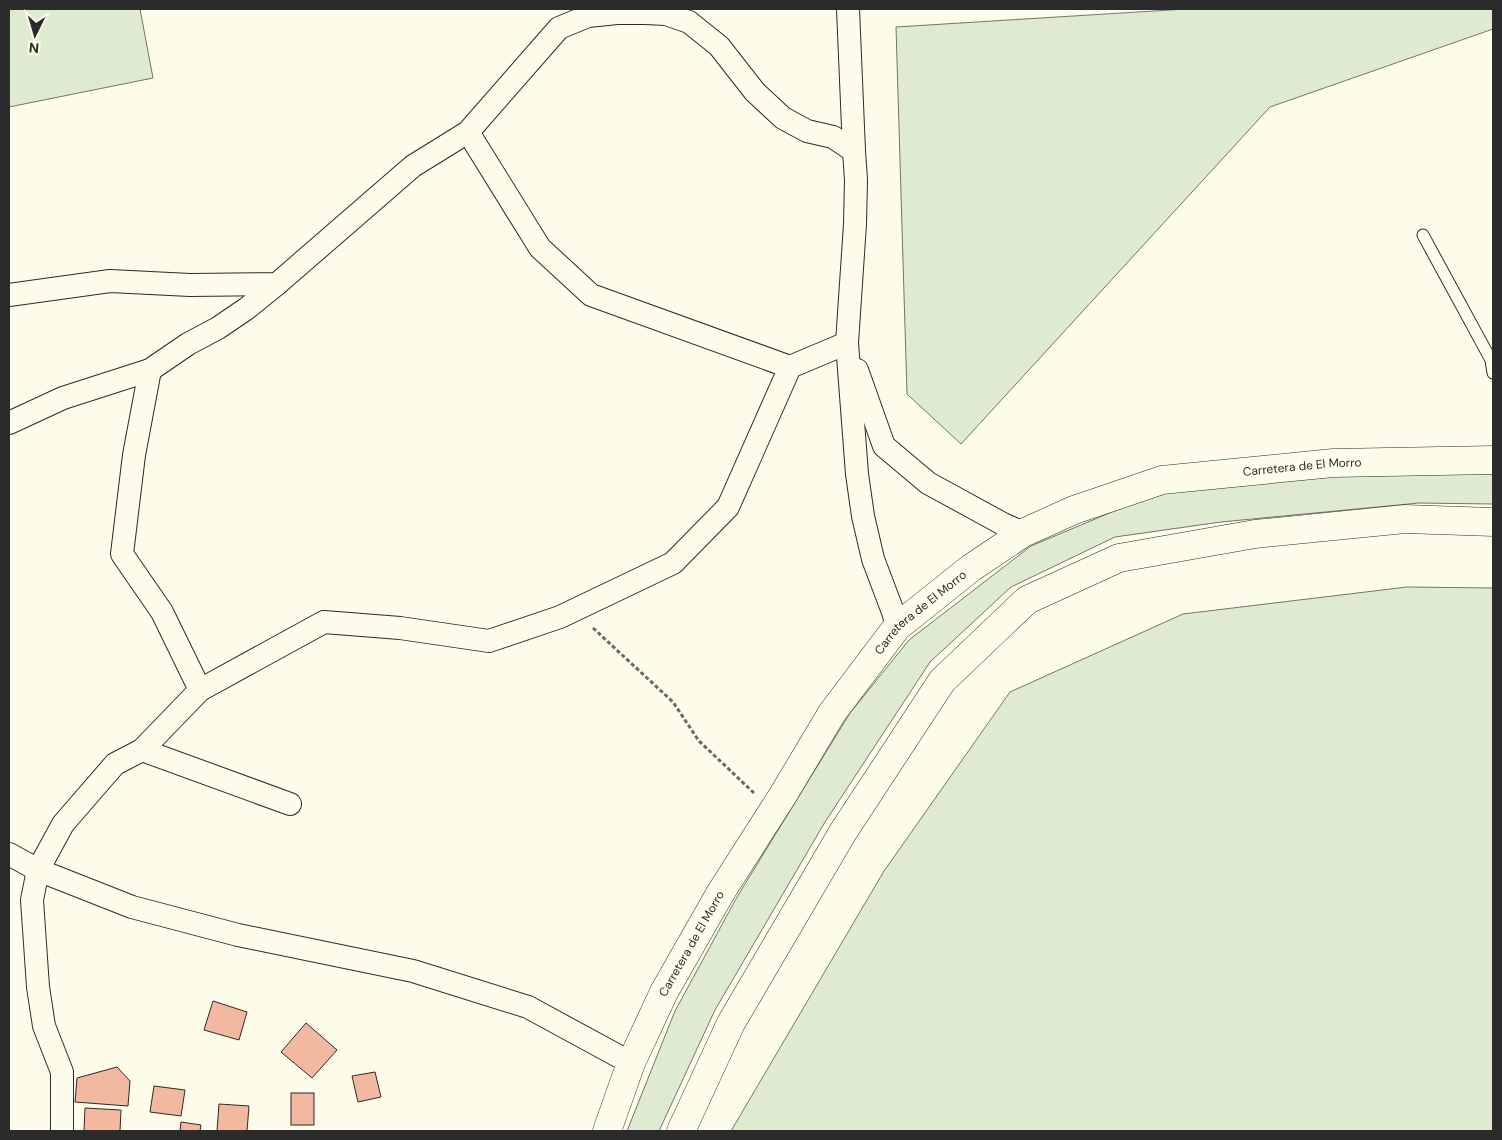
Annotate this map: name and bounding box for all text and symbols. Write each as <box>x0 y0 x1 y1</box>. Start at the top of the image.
north arrow <box>10 10 60 60</box>
text: N <box>28 39 40 57</box>
street label: Carretera de El Morro <box>1242 454 1362 480</box>
street label: Carretera de El Morro <box>871 567 970 658</box>
street label: Carretera de El Morro <box>655 888 728 999</box>

